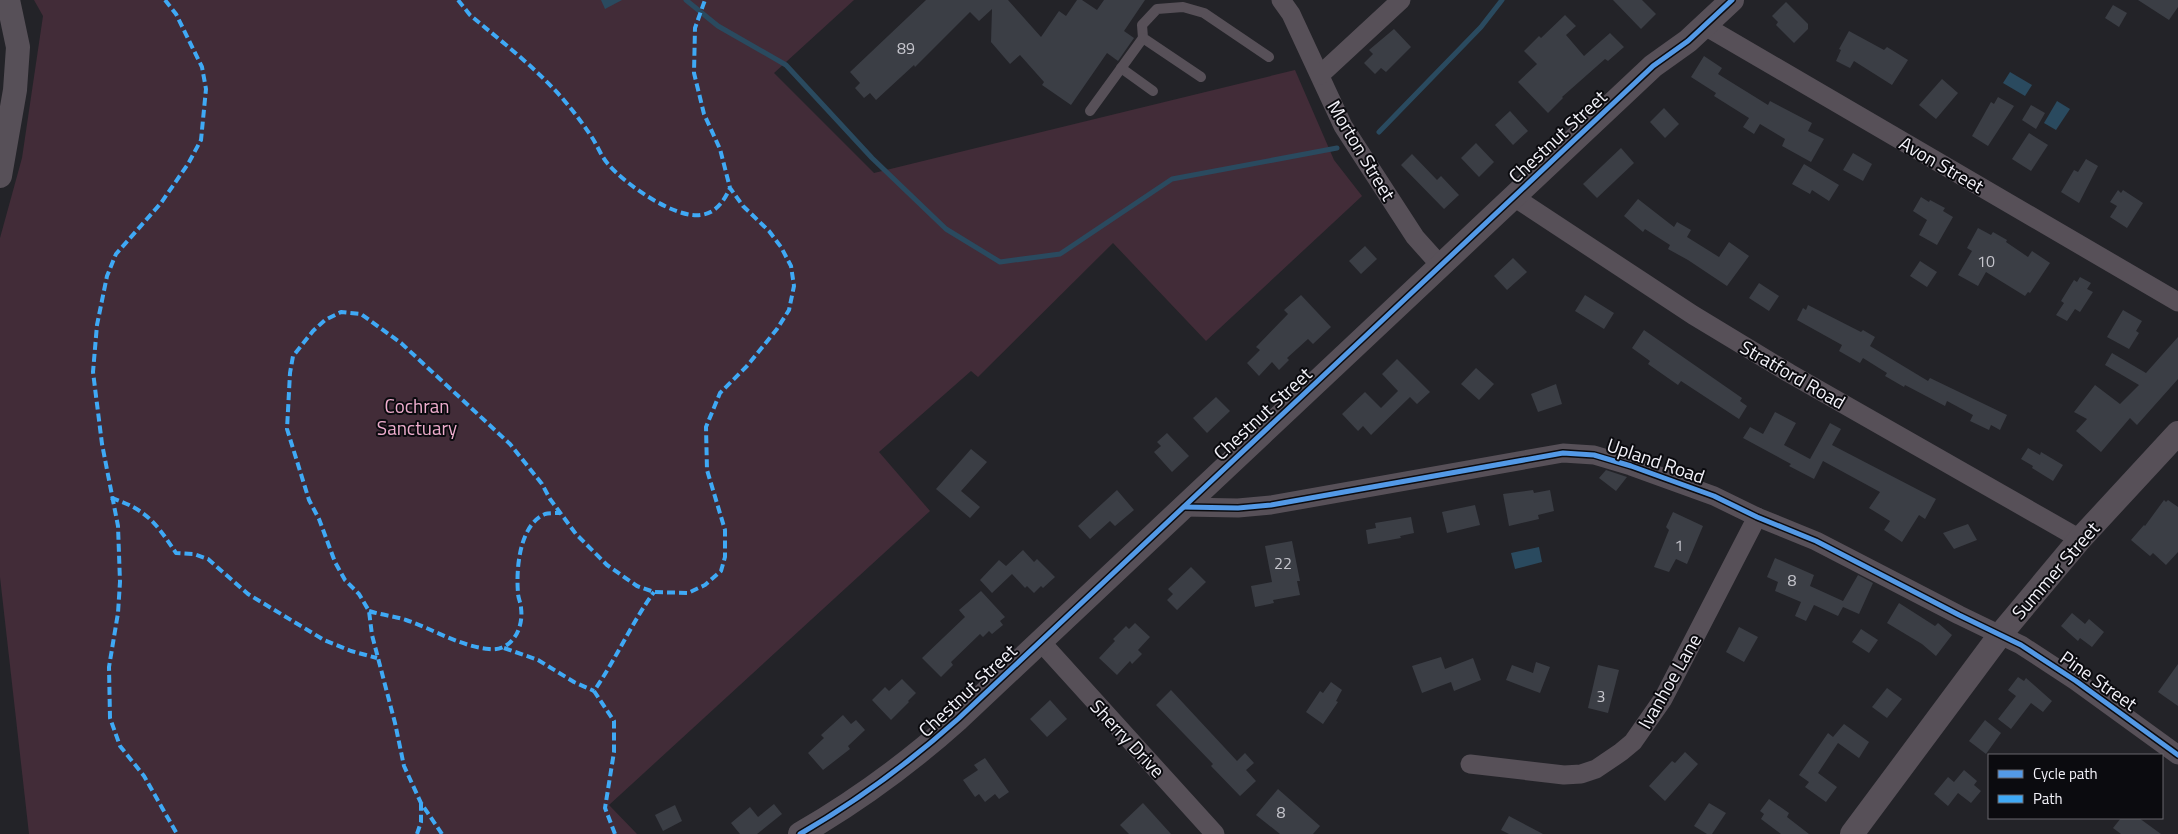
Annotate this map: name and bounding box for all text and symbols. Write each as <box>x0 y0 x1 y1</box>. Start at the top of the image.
house number: 89 <box>897 36 915 60</box>
street label: Chestnut Street <box>1501 82 1613 189</box>
street label: Morton Street <box>1321 94 1404 206</box>
street label: Avon Street <box>1894 128 1990 200</box>
house number: 10 <box>1977 249 1995 273</box>
street label: Stratford Road <box>1735 332 1851 416</box>
street label: Chestnut Street <box>1206 359 1318 466</box>
park label: Cochran Sanctuary <box>377 391 457 442</box>
street label: Upland Road <box>1603 430 1709 490</box>
street label: Summer Street <box>2004 514 2106 625</box>
house number: 1 <box>1675 533 1683 557</box>
house number: 22 <box>1274 551 1292 575</box>
house number: 8 <box>1788 568 1797 592</box>
street label: Ivanhoe Lane <box>1630 628 1708 734</box>
street label: Chestnut Street <box>911 636 1023 743</box>
street label: Pine Street <box>2054 643 2144 717</box>
house number: 3 <box>1597 684 1605 708</box>
street label: Sherry Drive <box>1084 692 1172 784</box>
legend <box>1988 754 2163 819</box>
text: Cycle path <box>2033 762 2098 785</box>
text: Path <box>2033 787 2063 810</box>
house number: 8 <box>1277 800 1286 824</box>

